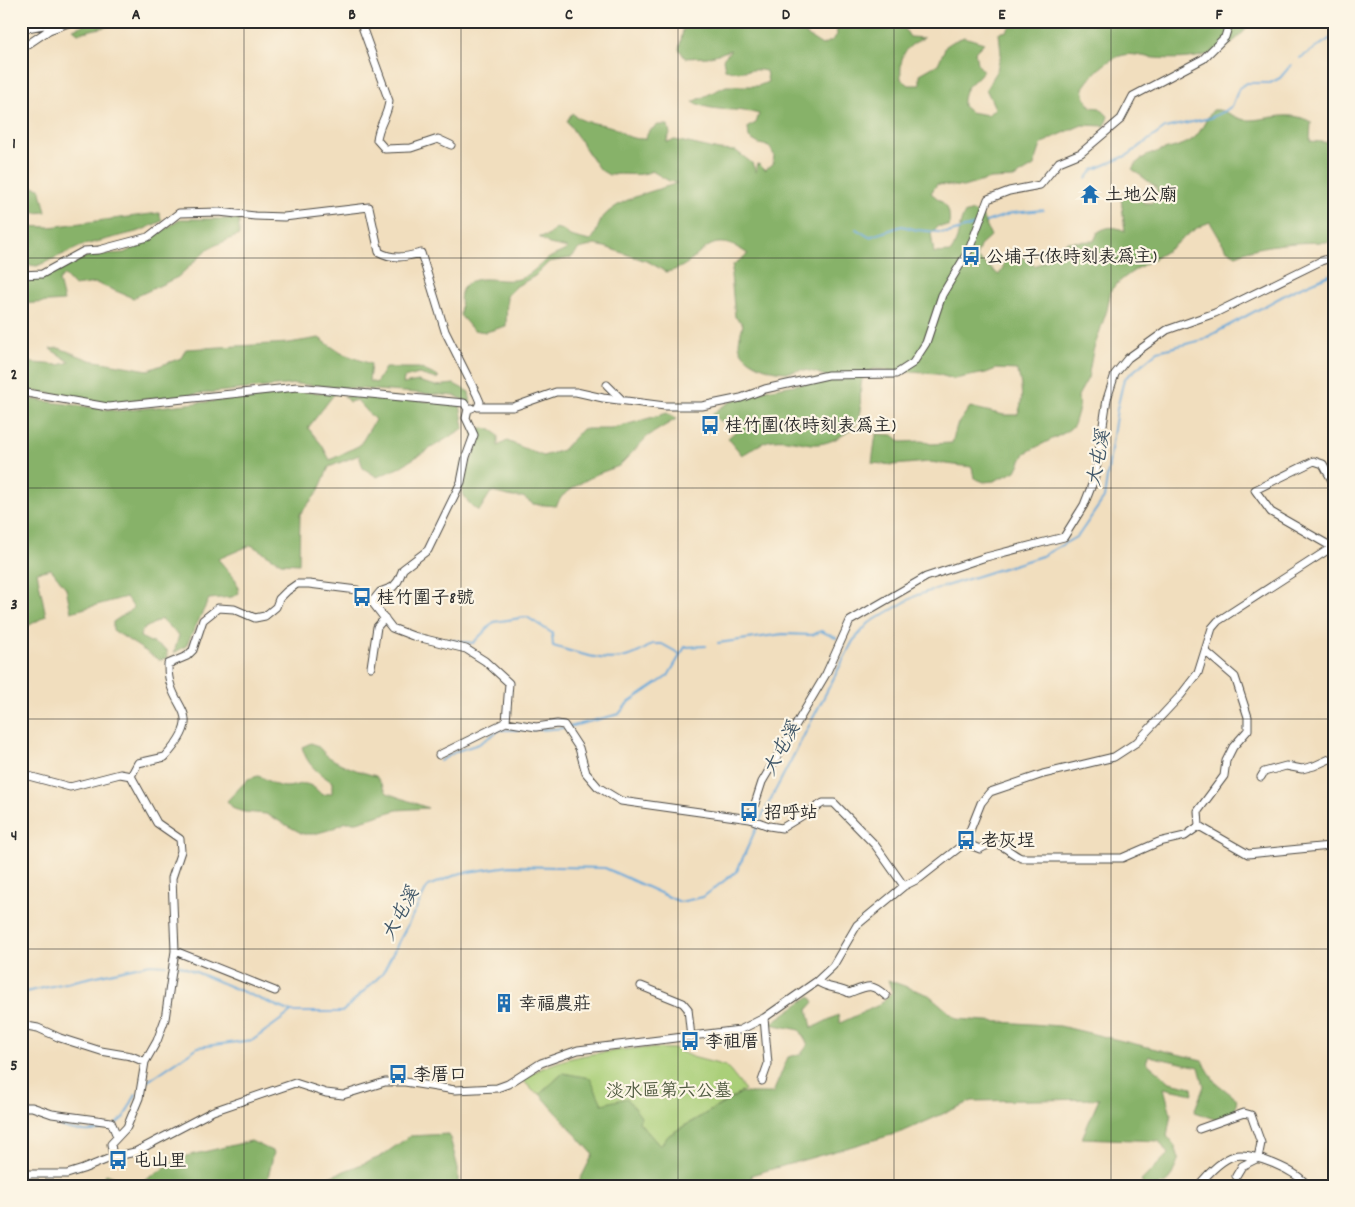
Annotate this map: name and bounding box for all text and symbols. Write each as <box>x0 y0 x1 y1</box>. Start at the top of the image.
text: A <box>132 4 141 27</box>
text: B <box>348 4 356 27</box>
text: C <box>565 4 573 27</box>
text: D <box>782 4 791 27</box>
text: E <box>998 4 1006 27</box>
text: F <box>1215 4 1223 27</box>
text: 1 <box>12 133 16 156</box>
temple icon: 土地公廟 <box>1079 183 1101 205</box>
place label: 土地公廟 <box>1105 184 1177 209</box>
bus stop icon: 公埔子(依時刻表為主) <box>960 245 982 267</box>
place label: 公埔子(依時刻表為主) <box>986 246 1157 271</box>
text: 2 <box>11 364 18 387</box>
bus stop icon: 桂竹圍(依時刻表為主) <box>699 414 721 436</box>
place label: 桂竹圍(依時刻表為主) <box>725 415 896 440</box>
water label: 大屯溪 <box>1082 427 1119 489</box>
bus stop icon: 桂竹圍子8號 <box>351 586 373 608</box>
place label: 桂竹圍子8號 <box>377 587 474 612</box>
text: 3 <box>10 594 18 617</box>
water label: 大屯溪 <box>758 717 809 781</box>
bus stop icon: 招呼站 <box>738 801 760 823</box>
place label: 招呼站 <box>764 802 818 827</box>
text: 4 <box>11 825 17 848</box>
bus stop icon: 老灰埕 <box>955 829 977 851</box>
place label: 老灰埕 <box>981 830 1035 855</box>
water label: 大屯溪 <box>377 882 428 946</box>
building icon: 幸福農莊 <box>493 992 515 1014</box>
place label: 幸福農莊 <box>519 993 591 1018</box>
bus stop icon: 李祖厝 <box>679 1030 701 1052</box>
place label: 李祖厝 <box>705 1031 759 1056</box>
text: 5 <box>10 1055 18 1078</box>
bus stop icon: 李厝口 <box>387 1063 409 1085</box>
place label: 李厝口 <box>413 1064 467 1089</box>
park label: 淡水區第六公墓 <box>606 1080 732 1105</box>
bus stop icon: 屯山里 <box>107 1149 129 1171</box>
place label: 屯山里 <box>133 1150 187 1175</box>

